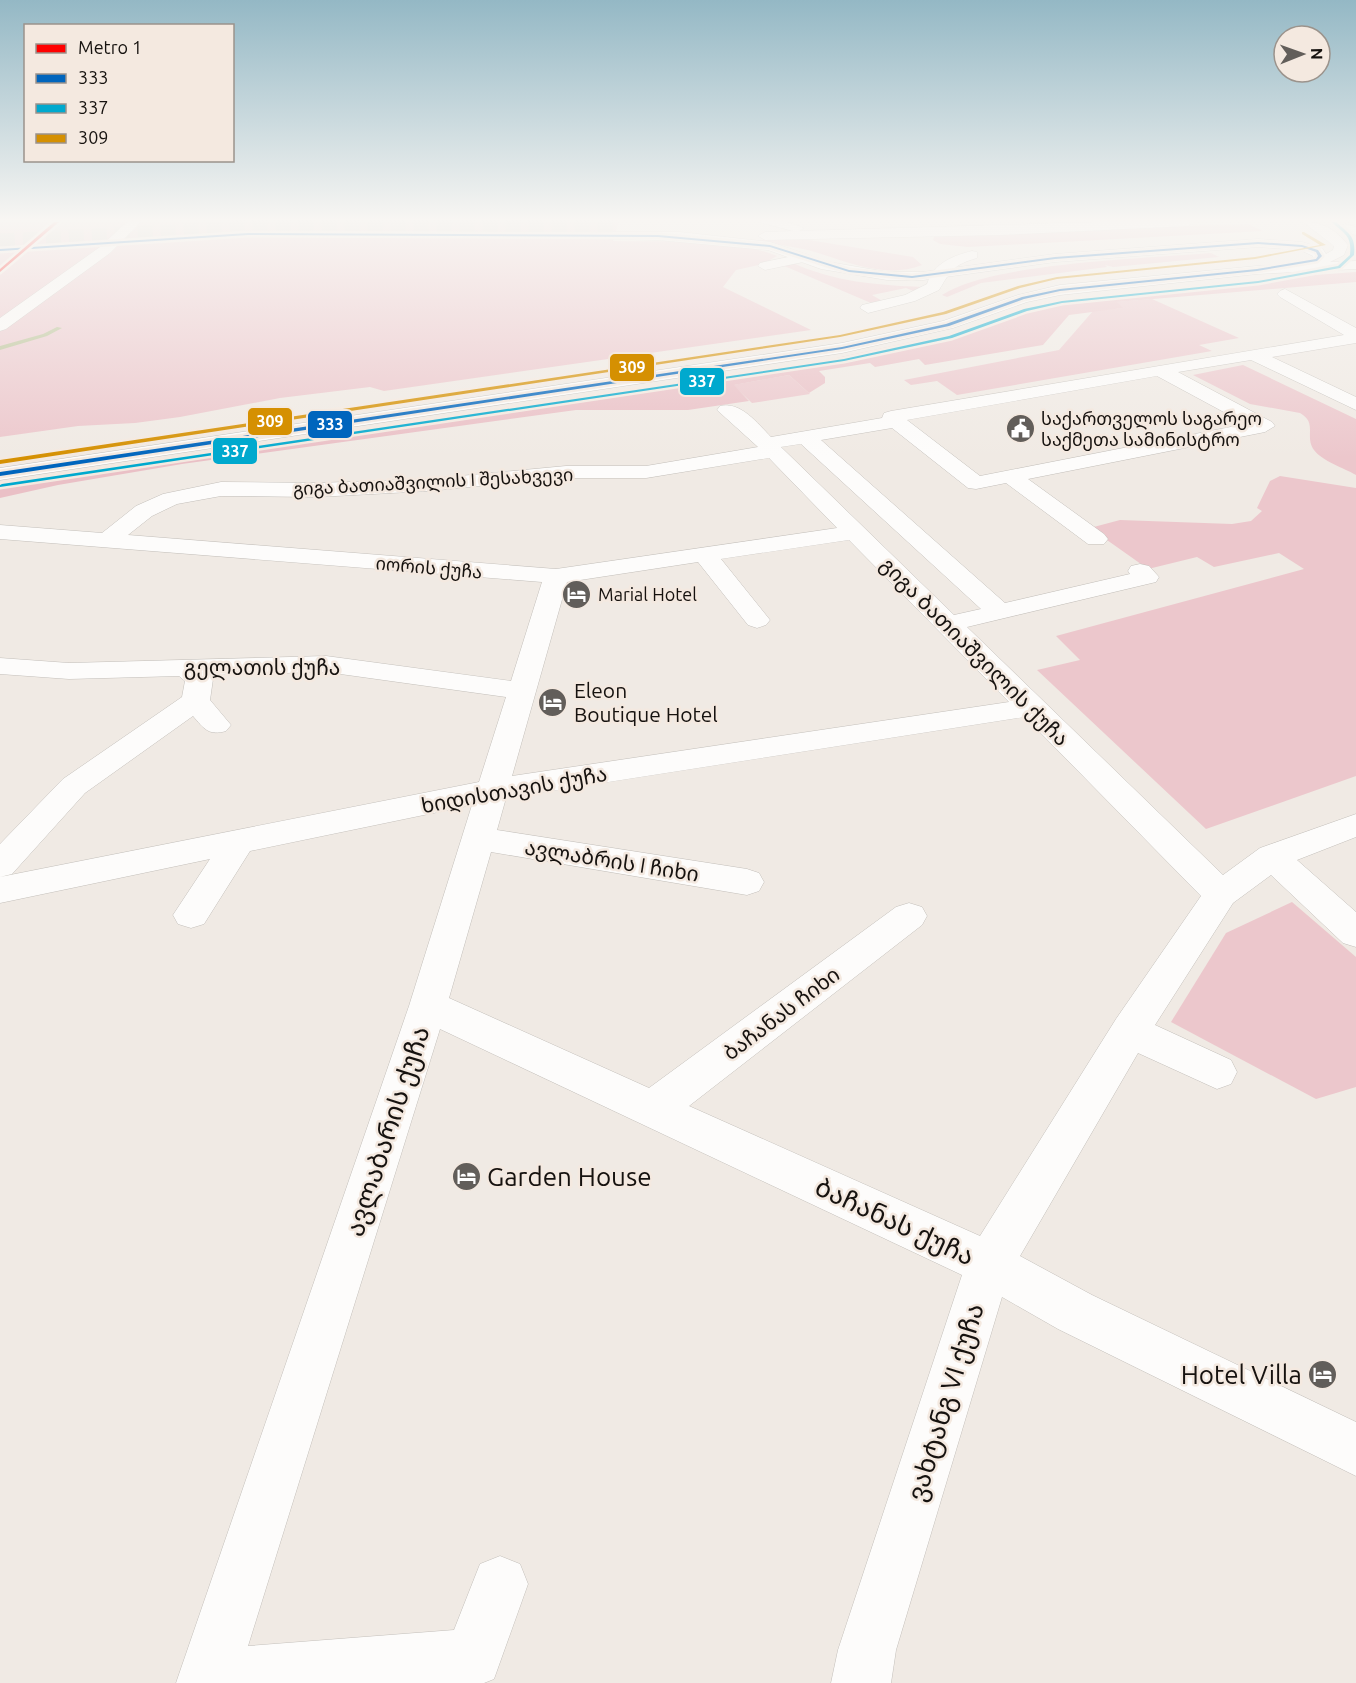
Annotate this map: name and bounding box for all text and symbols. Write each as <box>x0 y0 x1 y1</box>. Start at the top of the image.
legend <box>24 24 234 162</box>
north arrow <box>1272 24 1332 84</box>
text: Metro 1 <box>78 37 142 57</box>
text: N <box>1308 48 1326 60</box>
text: 333 <box>78 67 108 87</box>
text: 337 <box>78 97 108 117</box>
text: 309 <box>78 127 108 147</box>
line badge: 309 <box>609 353 655 382</box>
text: 309 <box>618 358 646 376</box>
line badge: 337 <box>679 367 725 396</box>
text: 337 <box>688 372 716 390</box>
line badge: 309 <box>247 407 293 436</box>
place label: საქართველოს საგარეო საქმეთა სამინისტრო <box>1041 408 1262 451</box>
line badge: 333 <box>307 410 353 439</box>
text: 309 <box>256 412 284 430</box>
public building icon: საქართველოს საგარეო საქმეთა სამინისტრო <box>1004 412 1036 444</box>
text: 333 <box>316 415 344 433</box>
line badge: 337 <box>212 437 258 465</box>
text: 337 <box>221 442 249 460</box>
street label: გიგა ბათიაშვილის I შესახვევი <box>292 464 574 500</box>
street label: იორის ქუჩა <box>375 552 483 584</box>
street label: გიგა ბათიაშვილის ქუჩა <box>874 552 1074 752</box>
hotel icon: Marial Hotel <box>561 578 593 610</box>
place label: Marial Hotel <box>598 584 697 604</box>
street label: გელათის ქუჩა <box>184 655 340 681</box>
place label: Eleon Boutique Hotel <box>574 678 718 726</box>
hotel icon: Eleon Boutique Hotel <box>537 686 569 718</box>
street label: ხიდისთავის ქუჩა <box>419 761 609 819</box>
street label: ავლაბრის I ჩიხი <box>523 834 701 888</box>
street label: ბაჩანას ჩიხი <box>718 961 844 1065</box>
street label: ავლაბარის ქუჩა <box>339 1022 437 1240</box>
hotel icon: Garden House <box>450 1160 482 1192</box>
place label: Garden House <box>487 1162 652 1191</box>
street label: ბაჩანას ქუჩა <box>810 1171 979 1271</box>
street label: ვახტანგ VI ქუჩა <box>901 1300 990 1505</box>
hotel icon: Hotel Villa <box>1307 1358 1339 1390</box>
place label: Hotel Villa <box>1181 1360 1302 1389</box>

